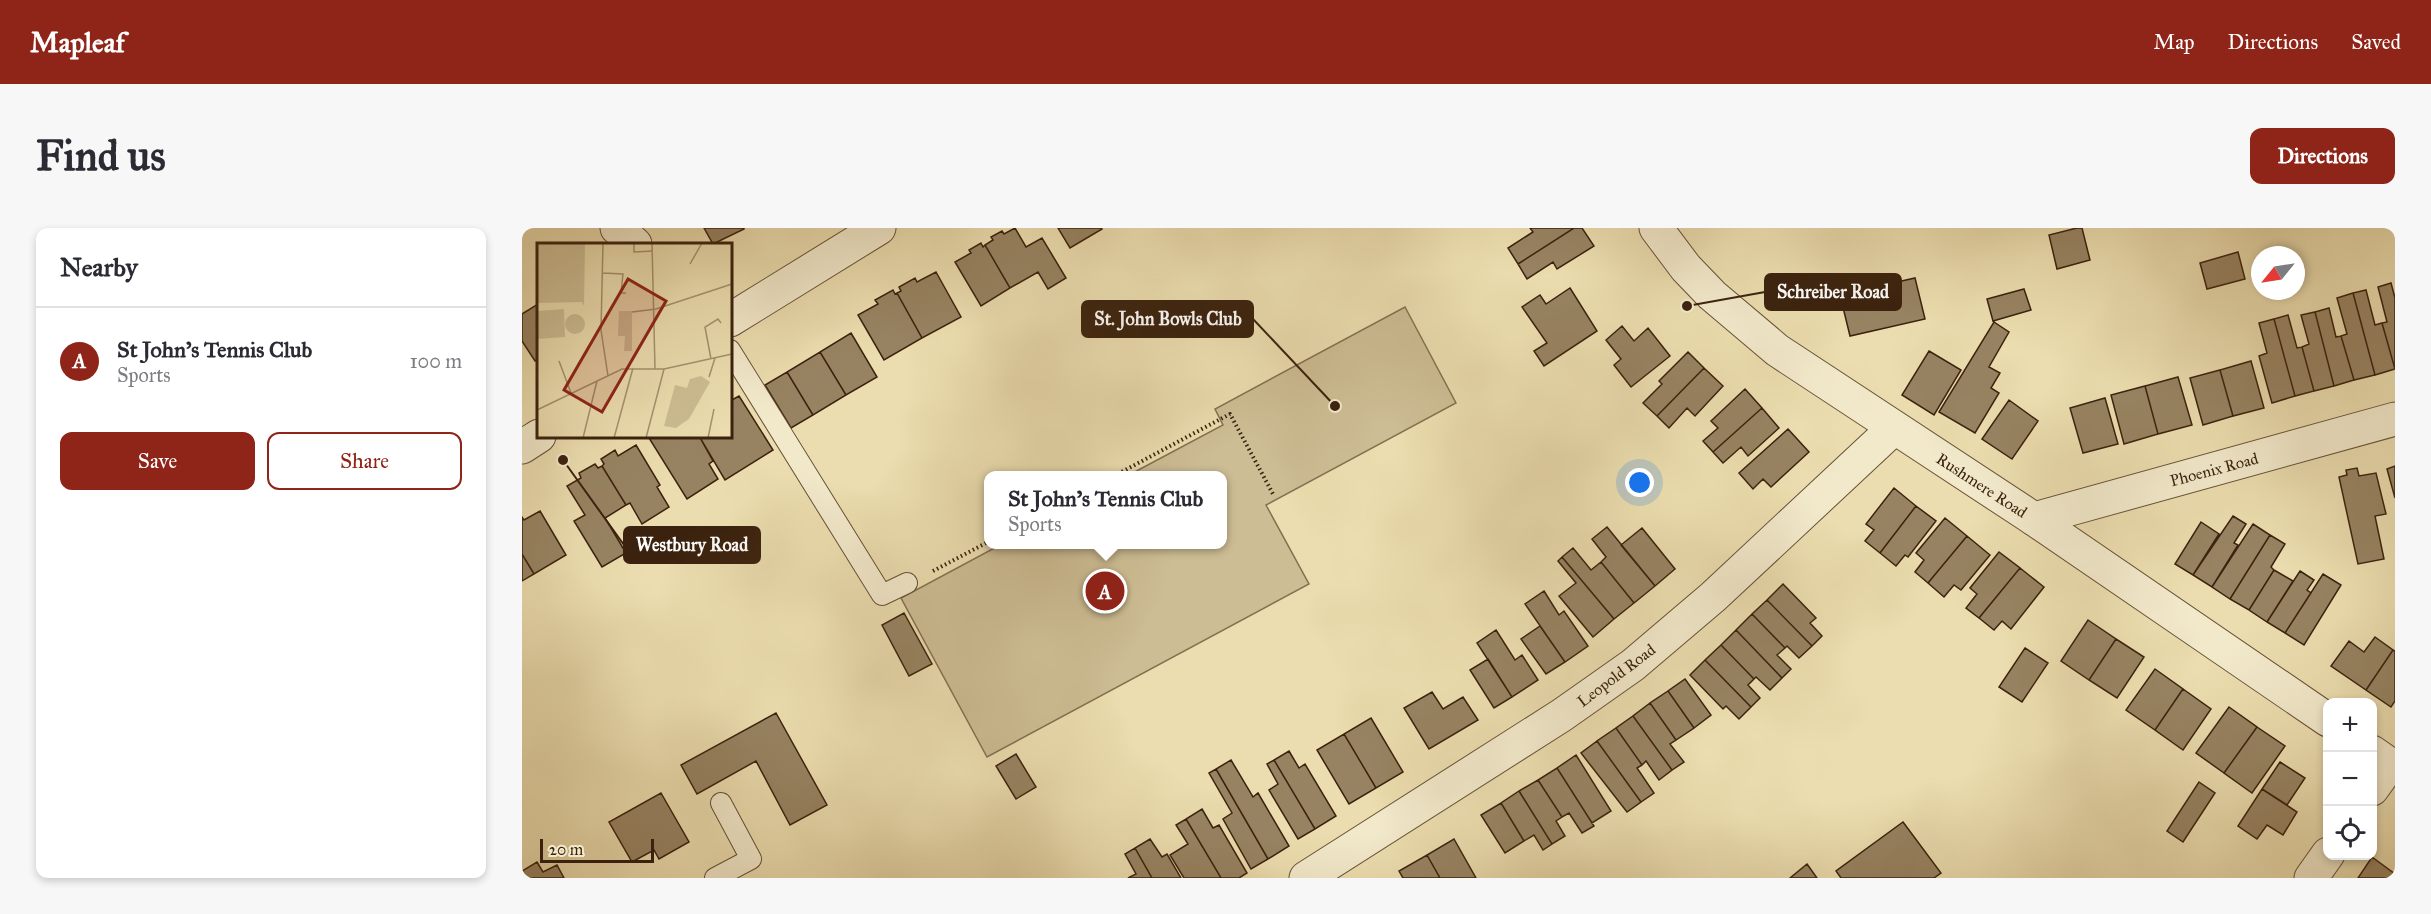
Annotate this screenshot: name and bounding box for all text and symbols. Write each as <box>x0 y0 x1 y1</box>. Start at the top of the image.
text: Mapleaf <box>30 25 125 60</box>
text: Map <box>2154 29 2195 55</box>
text: Directions <box>2228 29 2318 55</box>
text: Saved <box>2351 29 2401 55</box>
button: Directions <box>2250 128 2395 184</box>
text: Find us <box>36 130 166 182</box>
inset map <box>537 243 732 438</box>
north arrow <box>2251 246 2305 300</box>
text: Nearby <box>60 251 138 283</box>
callout: Schreiber Road <box>1765 274 1901 310</box>
text: Schreiber Road <box>1777 281 1890 303</box>
callout: St. John Bowls Club <box>1082 301 1253 337</box>
text: St. John Bowls Club <box>1094 308 1242 331</box>
text: St John's Tennis Club <box>117 336 312 363</box>
text: A <box>73 349 86 373</box>
text: 100 m <box>410 349 462 373</box>
text: Sports <box>117 363 171 387</box>
button: Save <box>60 432 255 490</box>
button: Share <box>267 432 462 490</box>
street label: Rushmere Road <box>1933 449 2031 522</box>
street label: Phoenix Road <box>2168 449 2260 490</box>
your location <box>1625 468 1654 497</box>
popup <box>984 471 1227 549</box>
text: St John's Tennis Club <box>1008 485 1203 512</box>
text: Sports <box>1008 512 1061 536</box>
callout: Westbury Road <box>624 527 760 563</box>
text: Westbury Road <box>636 534 749 557</box>
pin: A <box>1086 568 1124 614</box>
street label: Leopold Road <box>1574 640 1659 711</box>
map controls <box>2323 698 2377 860</box>
button: + <box>2323 698 2377 752</box>
button: − <box>2323 752 2377 806</box>
button: locate <box>2323 806 2377 860</box>
scale bar <box>540 836 654 864</box>
text: 20 m <box>549 840 583 859</box>

